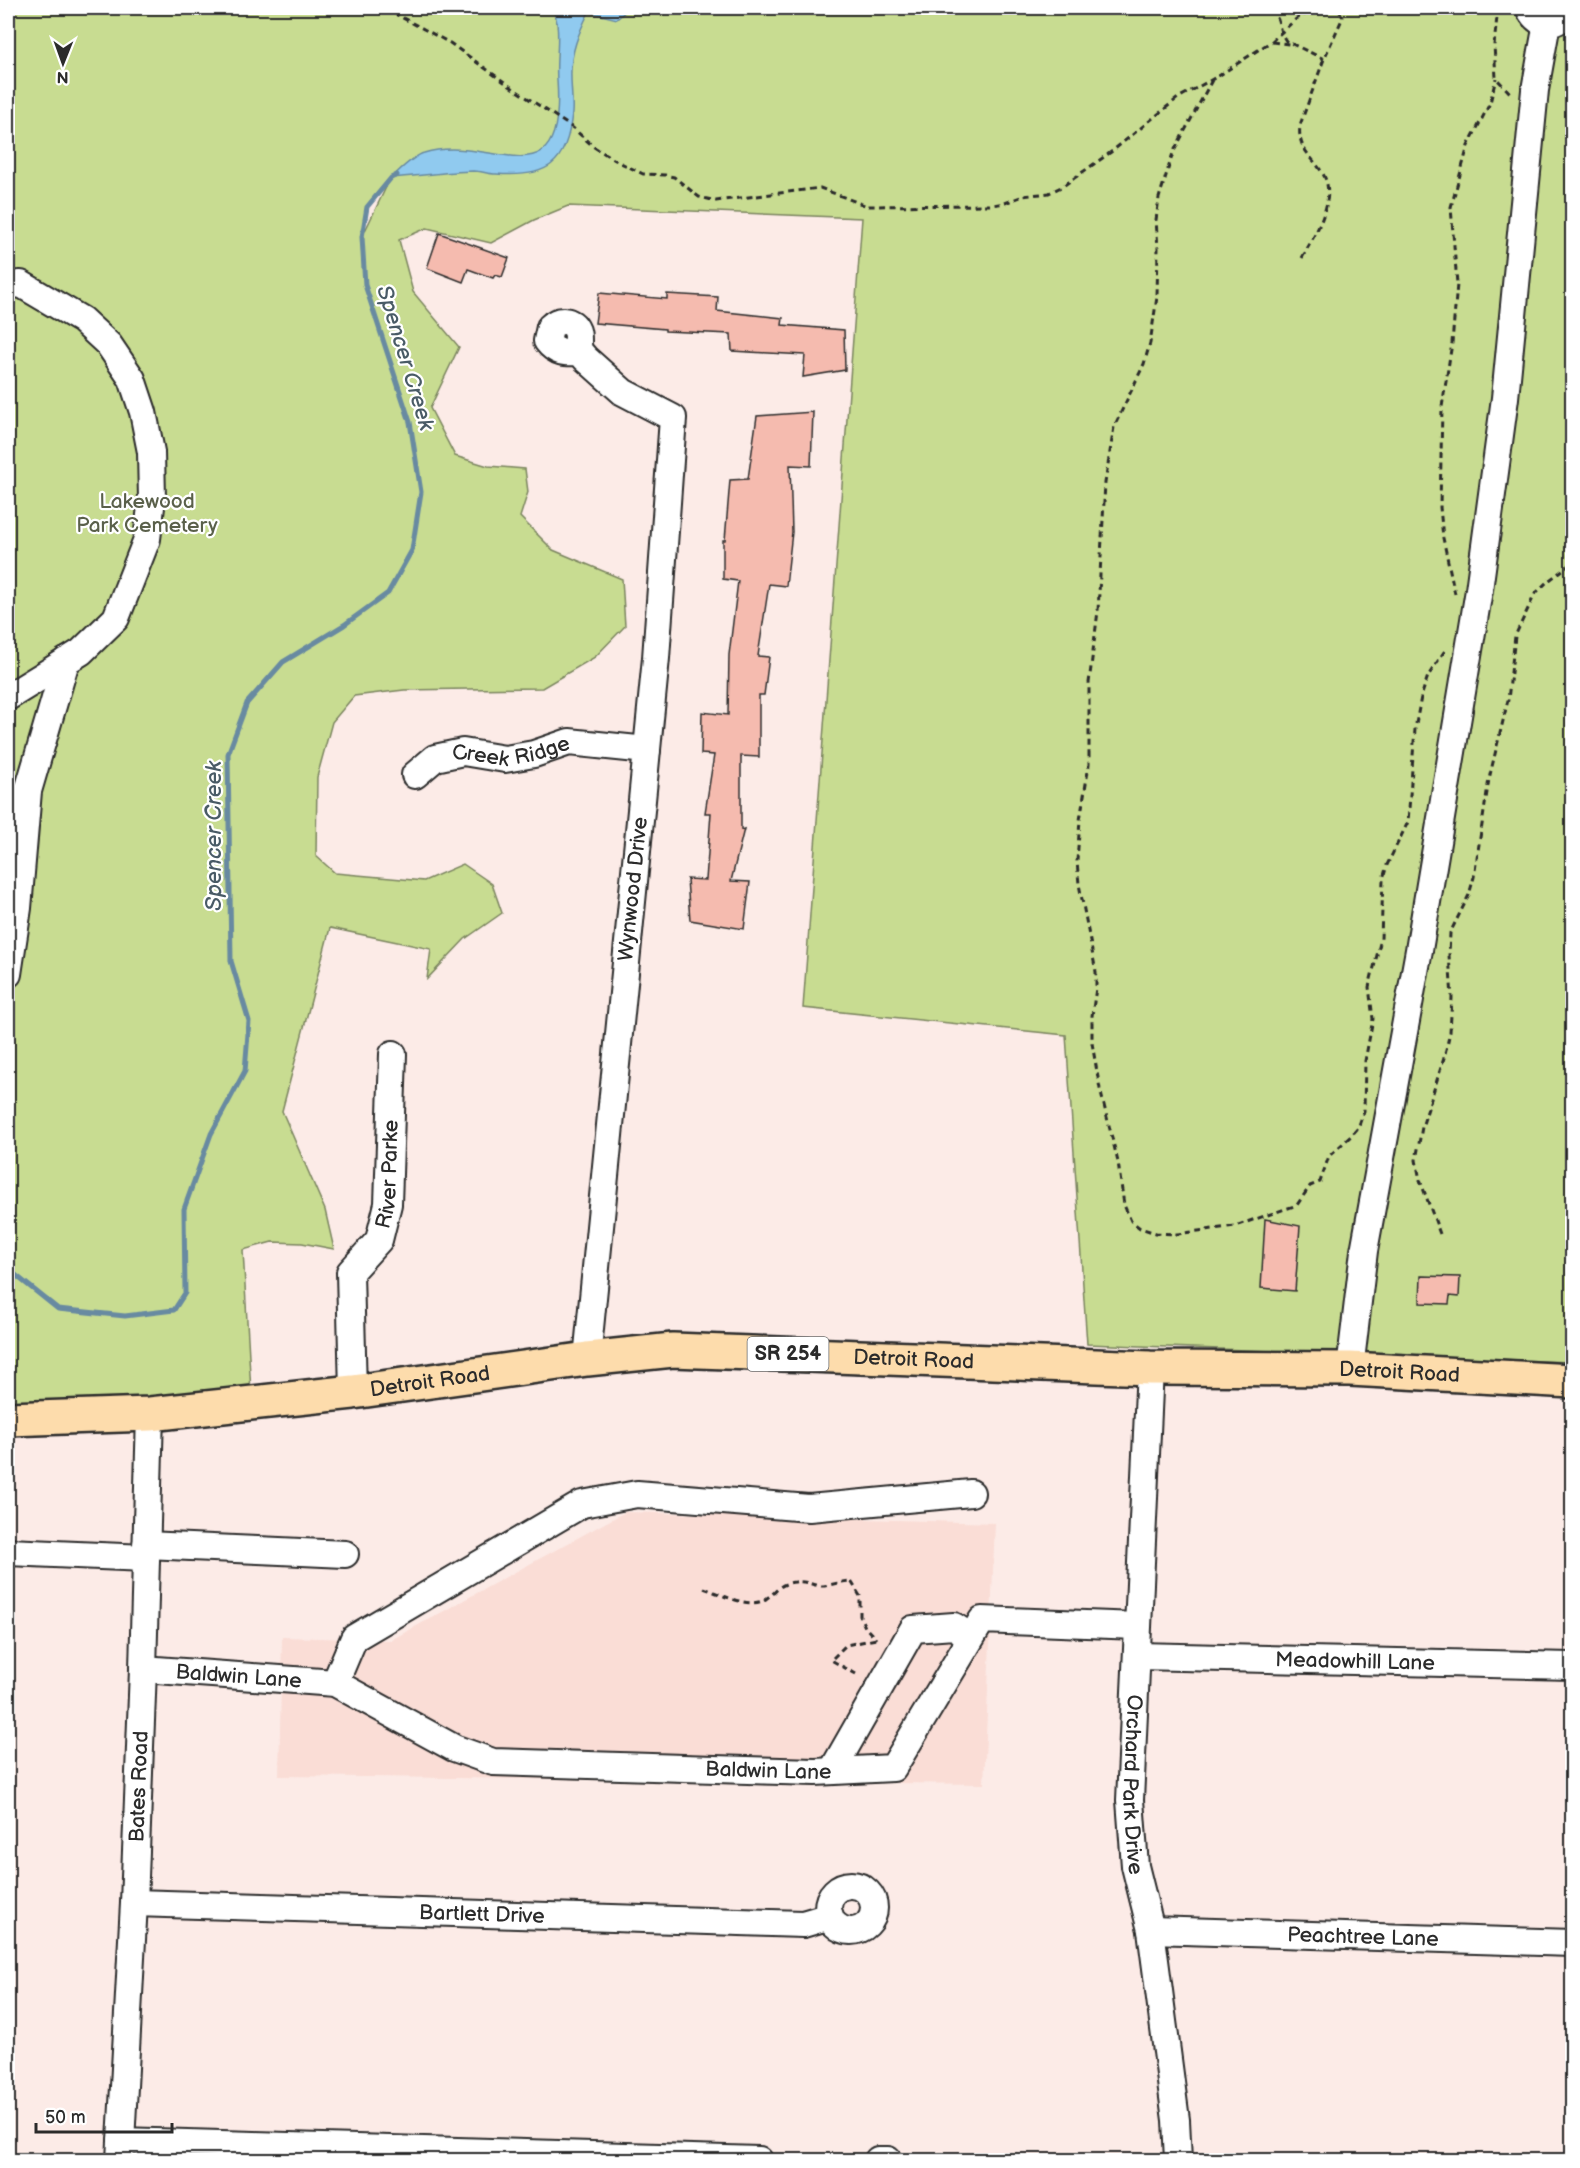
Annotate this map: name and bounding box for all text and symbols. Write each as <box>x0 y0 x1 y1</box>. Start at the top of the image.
north arrow <box>33 33 93 93</box>
text: N <box>57 67 69 86</box>
water label: Spencer Creek <box>370 282 440 435</box>
park label: Lakewood Park Cemetery <box>76 489 218 538</box>
street label: Creek Ridge <box>450 730 573 772</box>
water label: Spencer Creek <box>201 760 228 911</box>
street label: Wynwood Drive <box>613 816 653 962</box>
street label: River Parke <box>370 1119 403 1231</box>
road number: SR 254 <box>748 1337 828 1371</box>
street label: Detroit Road <box>853 1344 975 1374</box>
street label: Detroit Road <box>1339 1356 1461 1387</box>
street label: Detroit Road <box>368 1360 492 1402</box>
street label: Meadowhill Lane <box>1275 1647 1435 1675</box>
street label: Baldwin Lane <box>175 1659 303 1693</box>
street label: Orchard Park Drive <box>1117 1694 1149 1877</box>
street label: Bates Road <box>124 1730 153 1843</box>
street label: Baldwin Lane <box>705 1756 832 1785</box>
street label: Bartlett Drive <box>419 1899 545 1928</box>
street label: Peachtree Lane <box>1287 1922 1439 1951</box>
scale bar <box>36 2096 172 2134</box>
text: 50 m <box>45 2107 86 2128</box>

